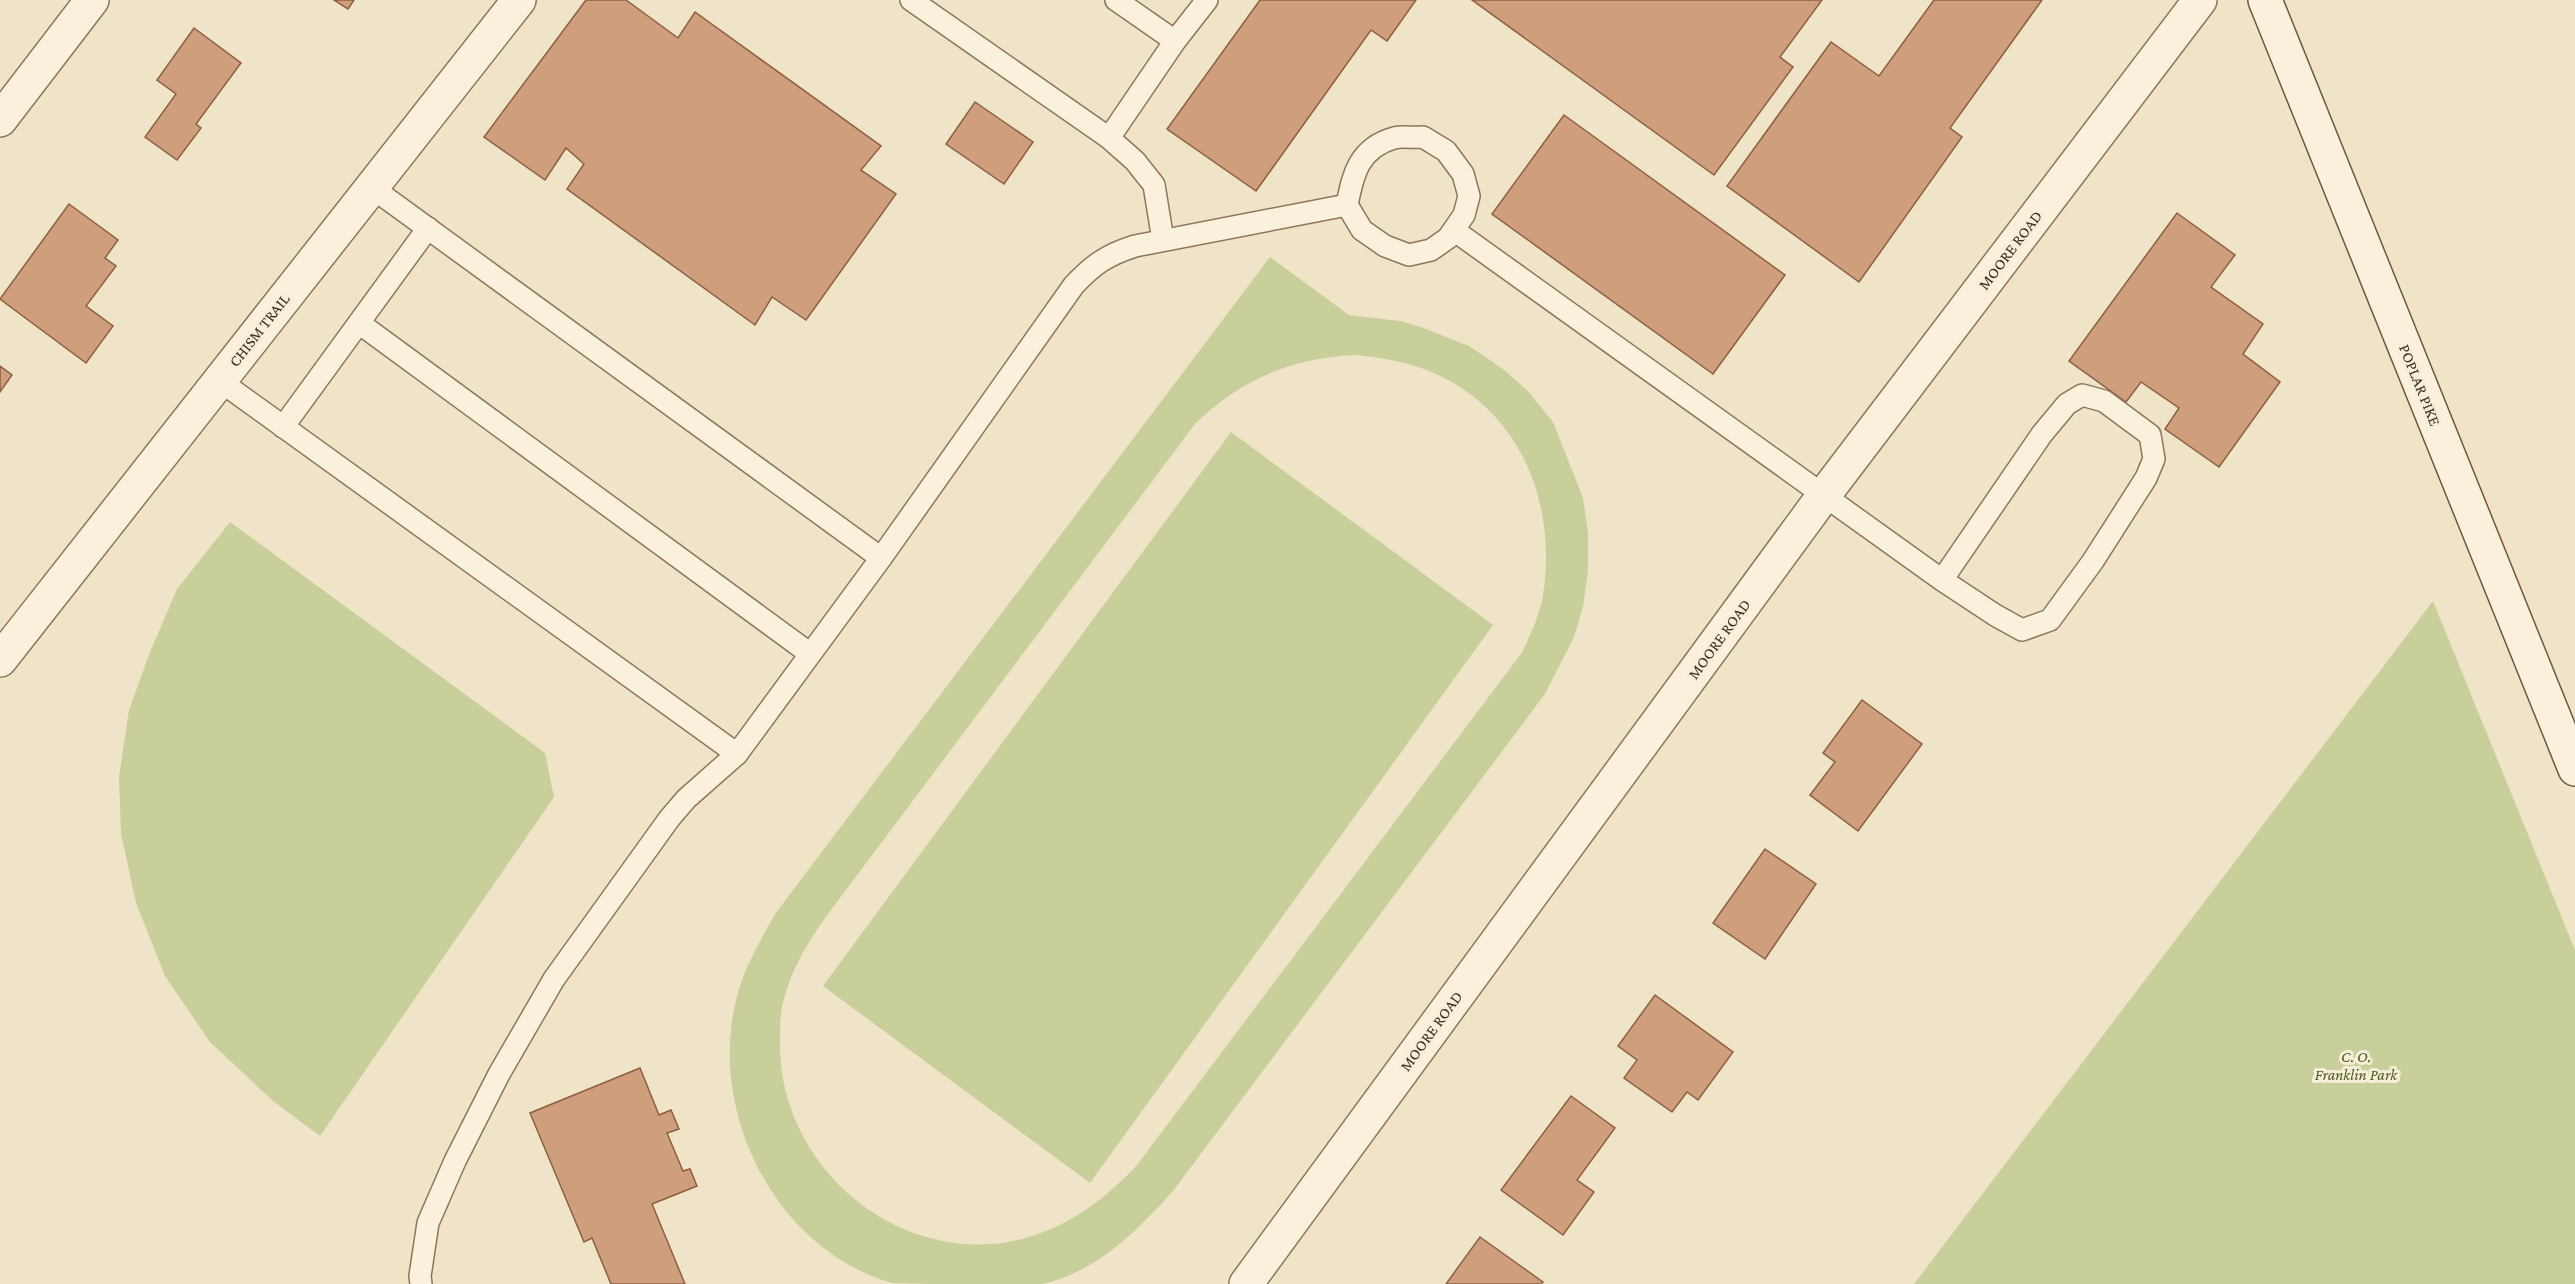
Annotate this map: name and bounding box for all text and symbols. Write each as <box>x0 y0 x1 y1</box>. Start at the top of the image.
street label: MOORE ROAD <box>1975 207 2045 293</box>
street label: CHISM TRAIL <box>225 290 293 370</box>
street label: POPLAR PIKE <box>2396 342 2444 429</box>
street label: MOORE ROAD <box>1684 596 1754 682</box>
street label: MOORE ROAD <box>1396 988 1466 1074</box>
park label: C. O. Franklin Park <box>2315 1048 2398 1083</box>

